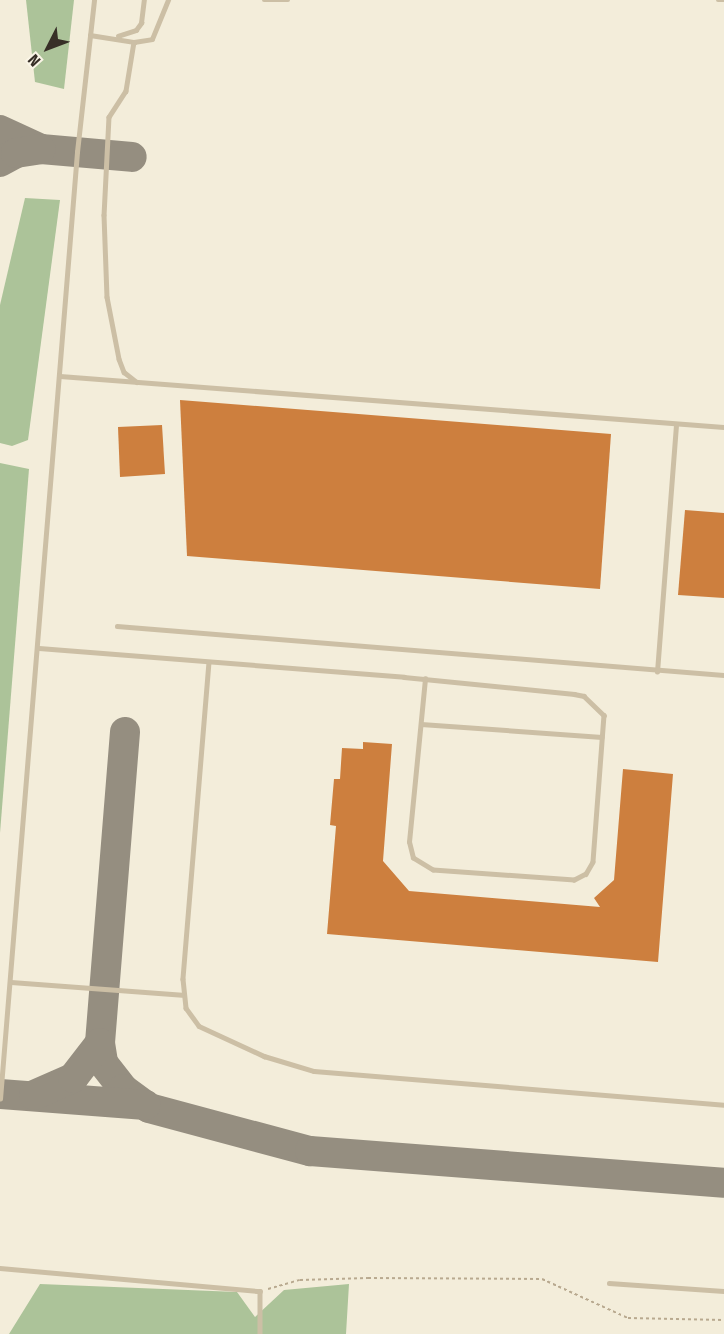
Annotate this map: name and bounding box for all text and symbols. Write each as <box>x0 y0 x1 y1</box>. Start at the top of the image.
north arrow <box>18 18 78 78</box>
text: N <box>24 50 45 70</box>

